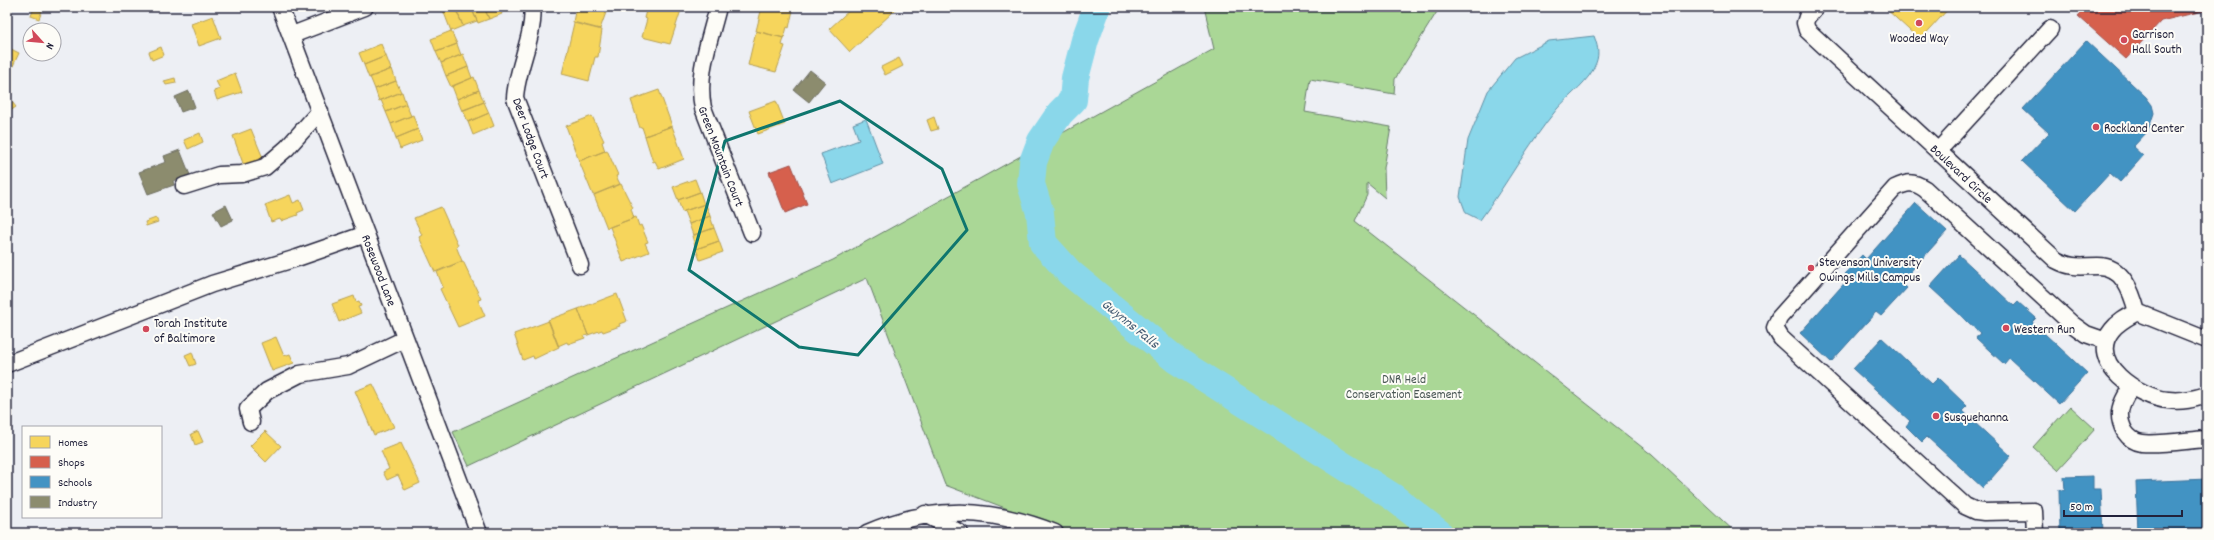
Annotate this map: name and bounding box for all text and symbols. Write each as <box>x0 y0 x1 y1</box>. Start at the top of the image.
marker: Wooded Way <box>1914 18 1924 28</box>
north arrow <box>22 22 62 62</box>
place label: Garrison Hall South <box>2132 26 2182 60</box>
place label: Wooded Way <box>1890 30 1949 49</box>
marker: Garrison Hall South <box>2119 35 2129 45</box>
text: N <box>41 40 57 52</box>
street label: Deer Lodge Court <box>506 96 553 182</box>
street label: Green Mountain Court <box>692 104 748 210</box>
place label: Rockland Center <box>2104 120 2185 139</box>
marker: Rockland Center <box>2091 122 2101 132</box>
street label: Boulevard Circle <box>1925 141 1996 209</box>
street label: Rosewood Lane <box>355 232 400 310</box>
place label: Stevenson University Owings Mills Campus <box>1819 254 1922 288</box>
marker: Stevenson University Owings Mills Campus <box>1806 263 1816 273</box>
water label: Gwynns Falls <box>1097 295 1164 355</box>
place label: Torah Institute of Baltimore <box>154 315 228 349</box>
place label: Western Run <box>2014 321 2075 340</box>
marker: Western Run <box>2001 323 2011 333</box>
marker: Torah Institute of Baltimore <box>141 324 151 334</box>
park label: DNR Held Conservation Easement <box>1346 371 1462 405</box>
place label: Susquehanna <box>1944 409 2009 428</box>
marker: Susquehanna <box>1931 411 1941 421</box>
legend <box>22 426 162 518</box>
text: Homes <box>58 435 88 452</box>
text: Shops <box>58 455 85 472</box>
text: Schools <box>58 475 92 492</box>
scale bar <box>2064 492 2182 518</box>
text: Industry <box>58 495 98 512</box>
text: 50 m <box>2070 499 2093 516</box>

